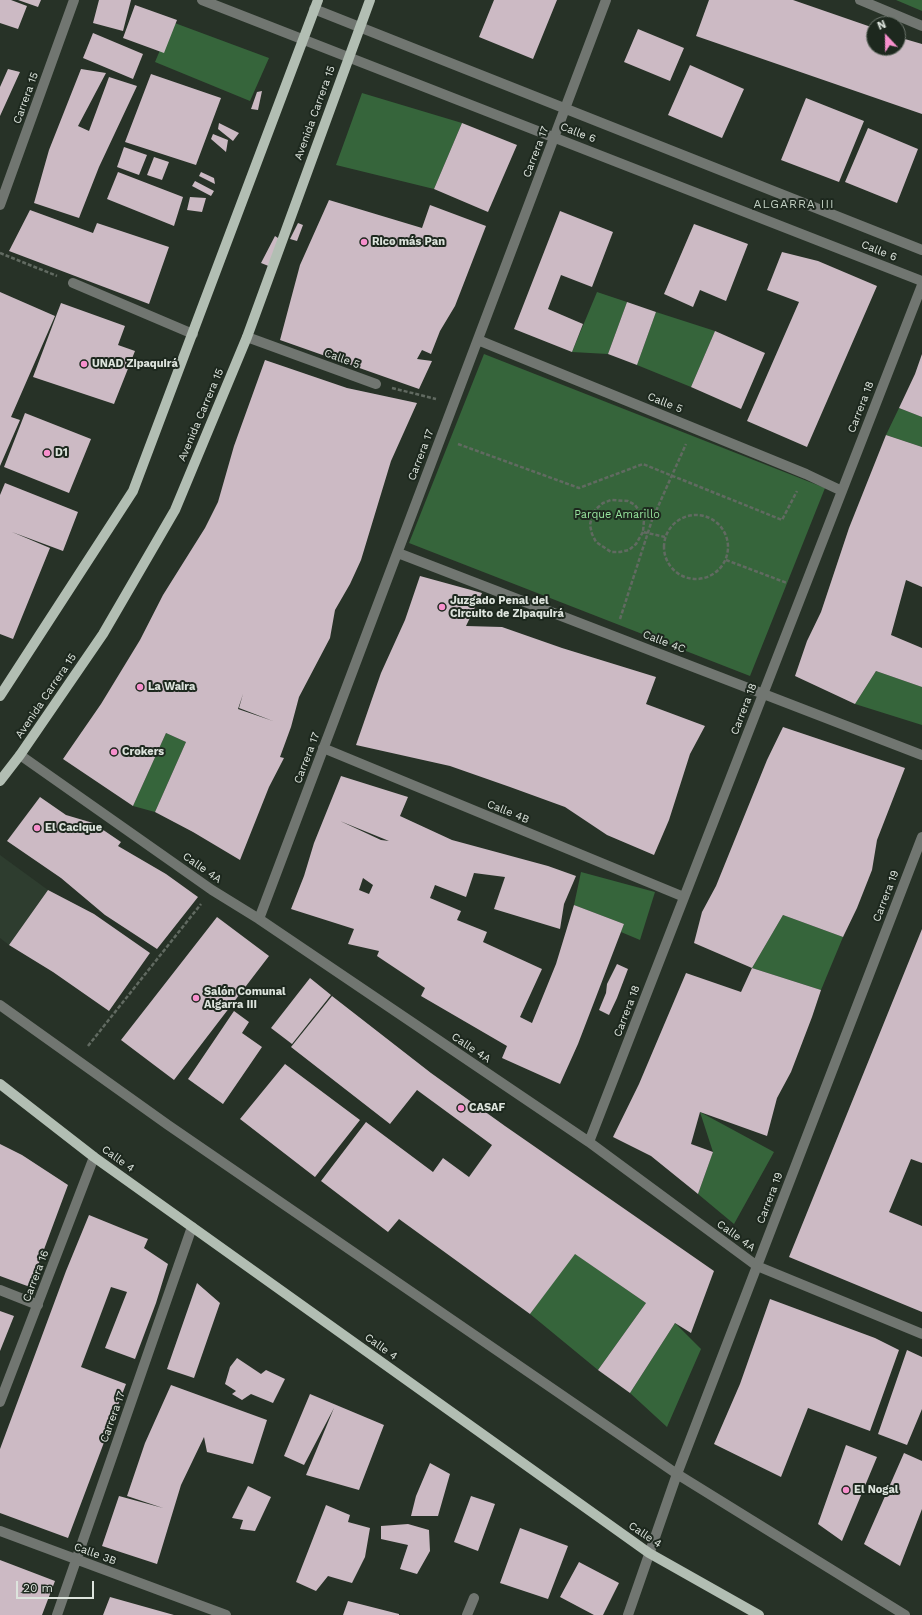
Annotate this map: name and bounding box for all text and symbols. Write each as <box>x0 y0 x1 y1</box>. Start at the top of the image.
north arrow <box>866 16 906 56</box>
text: N <box>875 18 888 33</box>
street label: Avenida Carrera 15 <box>292 64 338 162</box>
street label: Carrera 15 <box>11 70 41 126</box>
street label: Calle 6 <box>558 120 598 146</box>
street label: Carrera 17 <box>520 125 552 179</box>
district label: ALGARRA III <box>753 197 835 211</box>
place label: Rico más Pan <box>372 235 445 249</box>
marker: Rico más Pan <box>359 237 369 247</box>
street label: Calle 6 <box>859 238 899 264</box>
street label: Calle 5 <box>322 346 362 372</box>
place label: UNAD Zipaquirá <box>92 357 178 371</box>
marker: UNAD Zipaquirá <box>79 359 89 369</box>
street label: Avenida Carrera 15 <box>175 367 227 463</box>
street label: Carrera 18 <box>845 379 877 435</box>
street label: Calle 5 <box>645 390 685 416</box>
street label: Carrera 17 <box>405 428 437 482</box>
place label: D1 <box>55 446 68 460</box>
marker: D1 <box>42 448 52 458</box>
park label: Parque Amarillo <box>574 508 660 522</box>
place label: Juzgado Penal del Circuito de Zipaquirá <box>450 594 564 620</box>
marker: Juzgado Penal del Circuito de Zipaquirá <box>437 602 447 612</box>
street label: Calle 4C <box>641 628 687 656</box>
street label: Avenida Carrera 15 <box>13 651 79 741</box>
place label: La Waira <box>148 680 195 694</box>
street label: Carrera 18 <box>728 681 760 737</box>
marker: La Waira <box>135 682 145 692</box>
street label: Carrera 17 <box>291 731 323 785</box>
place label: Crokers <box>122 745 164 759</box>
marker: Crokers <box>109 747 119 757</box>
street label: Calle 4B <box>485 798 531 826</box>
place label: El Cacique <box>45 821 102 835</box>
marker: El Cacique <box>32 823 42 833</box>
street label: Calle 4A <box>180 850 224 886</box>
street label: Carrera 19 <box>870 868 902 924</box>
street label: Carrera 18 <box>611 983 643 1039</box>
place label: Salón Comunal Algarra III <box>204 985 286 1011</box>
marker: Salón Comunal Algarra III <box>191 993 201 1003</box>
street label: Calle 4A <box>449 1030 493 1066</box>
place label: CASAF <box>469 1101 505 1115</box>
marker: CASAF <box>456 1103 466 1113</box>
street label: Calle 4 <box>99 1143 137 1175</box>
street label: Carrera 19 <box>754 1170 786 1226</box>
street label: Calle 4A <box>714 1218 758 1254</box>
street label: Carrera 16 <box>20 1248 52 1304</box>
street label: Calle 4 <box>362 1331 400 1363</box>
street label: Carrera 17 <box>98 1390 128 1444</box>
place label: El Nogal <box>854 1483 898 1497</box>
marker: El Nogal <box>841 1485 851 1495</box>
street label: Calle 4 <box>626 1519 664 1551</box>
street label: Calle 3B <box>72 1540 118 1568</box>
scale bar <box>18 1573 96 1599</box>
text: 20 m <box>23 1581 53 1595</box>

